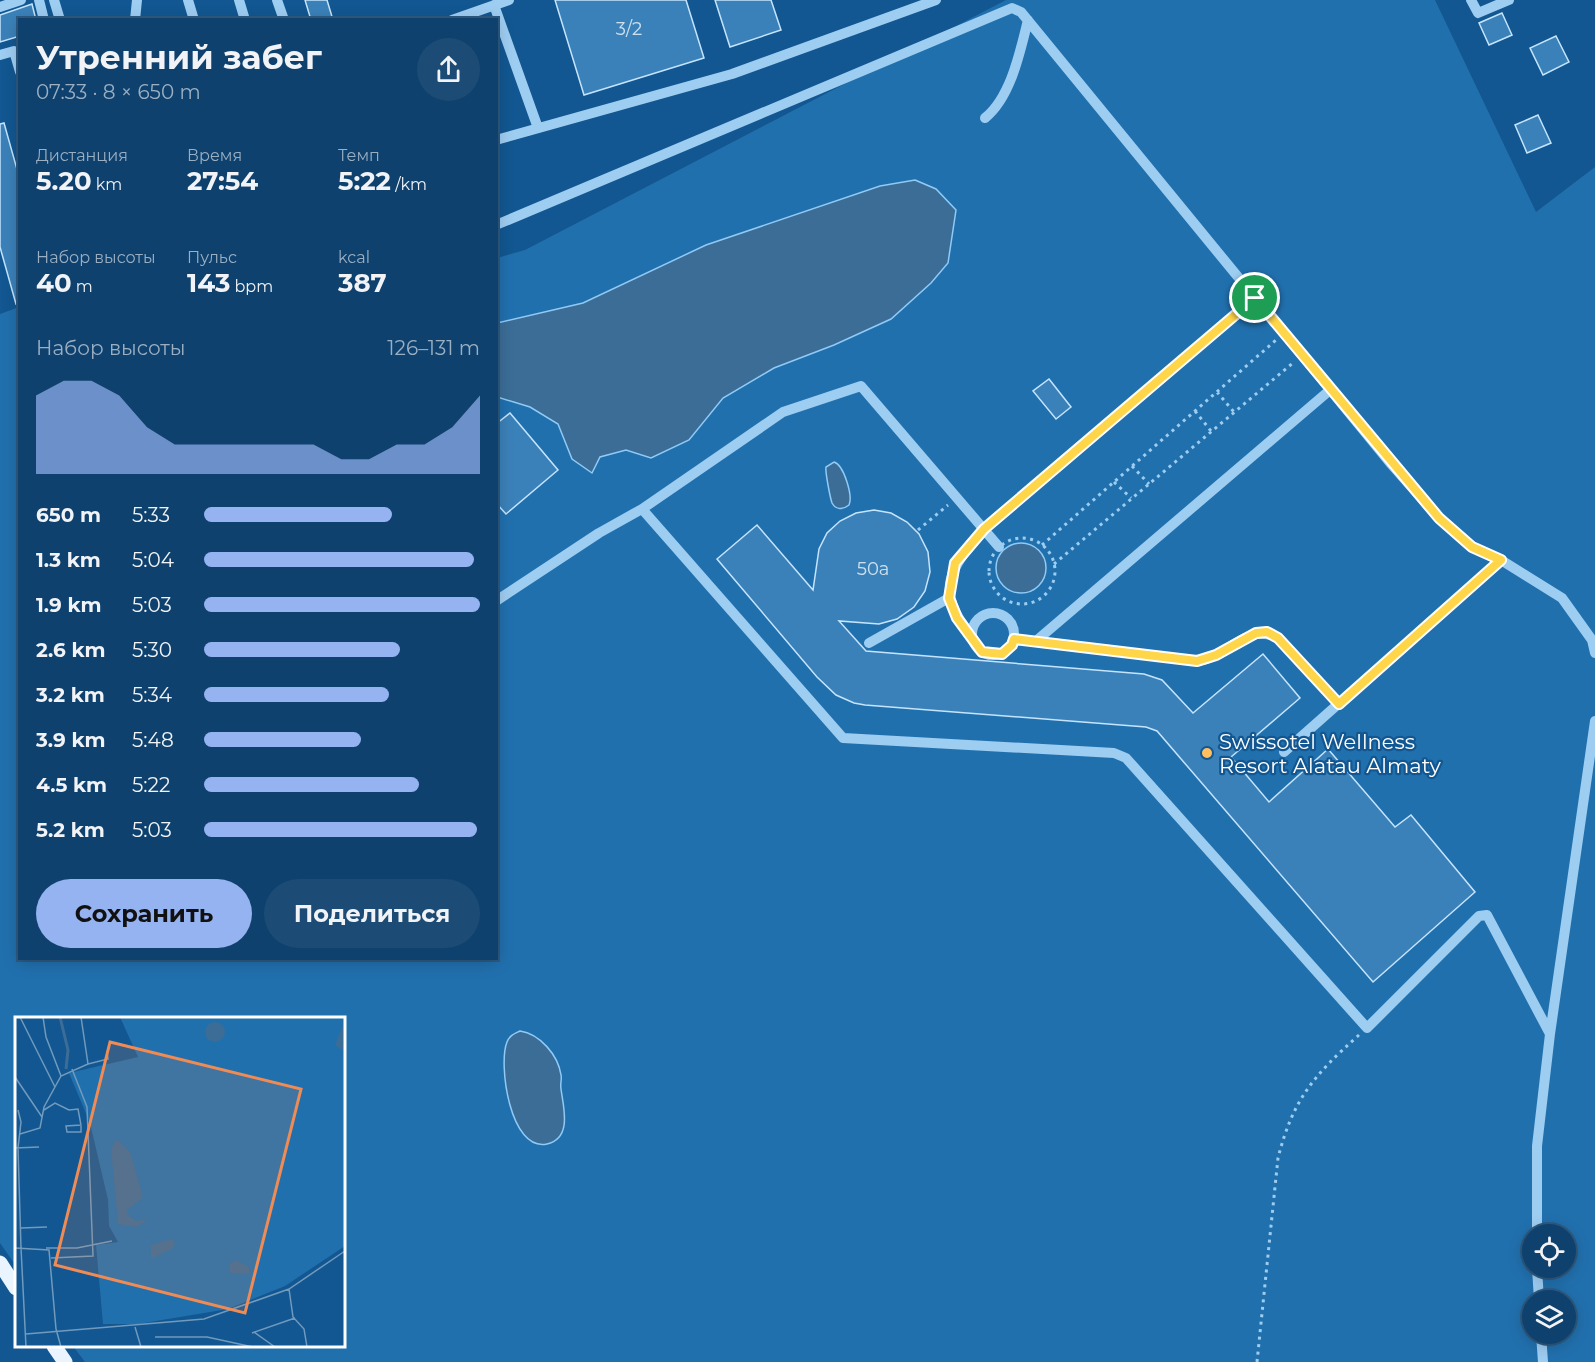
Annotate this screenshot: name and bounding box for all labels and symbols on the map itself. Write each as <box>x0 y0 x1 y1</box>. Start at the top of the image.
house number: 3/2 <box>616 18 642 40</box>
pin <box>1229 272 1280 323</box>
house number: 50а <box>857 558 889 580</box>
place label: Swissotel Wellness Resort Alatau Almaty <box>1219 729 1441 778</box>
marker: Swissotel Wellness Resort Alatau Almaty <box>1200 746 1214 760</box>
inset map <box>15 1017 345 1347</box>

